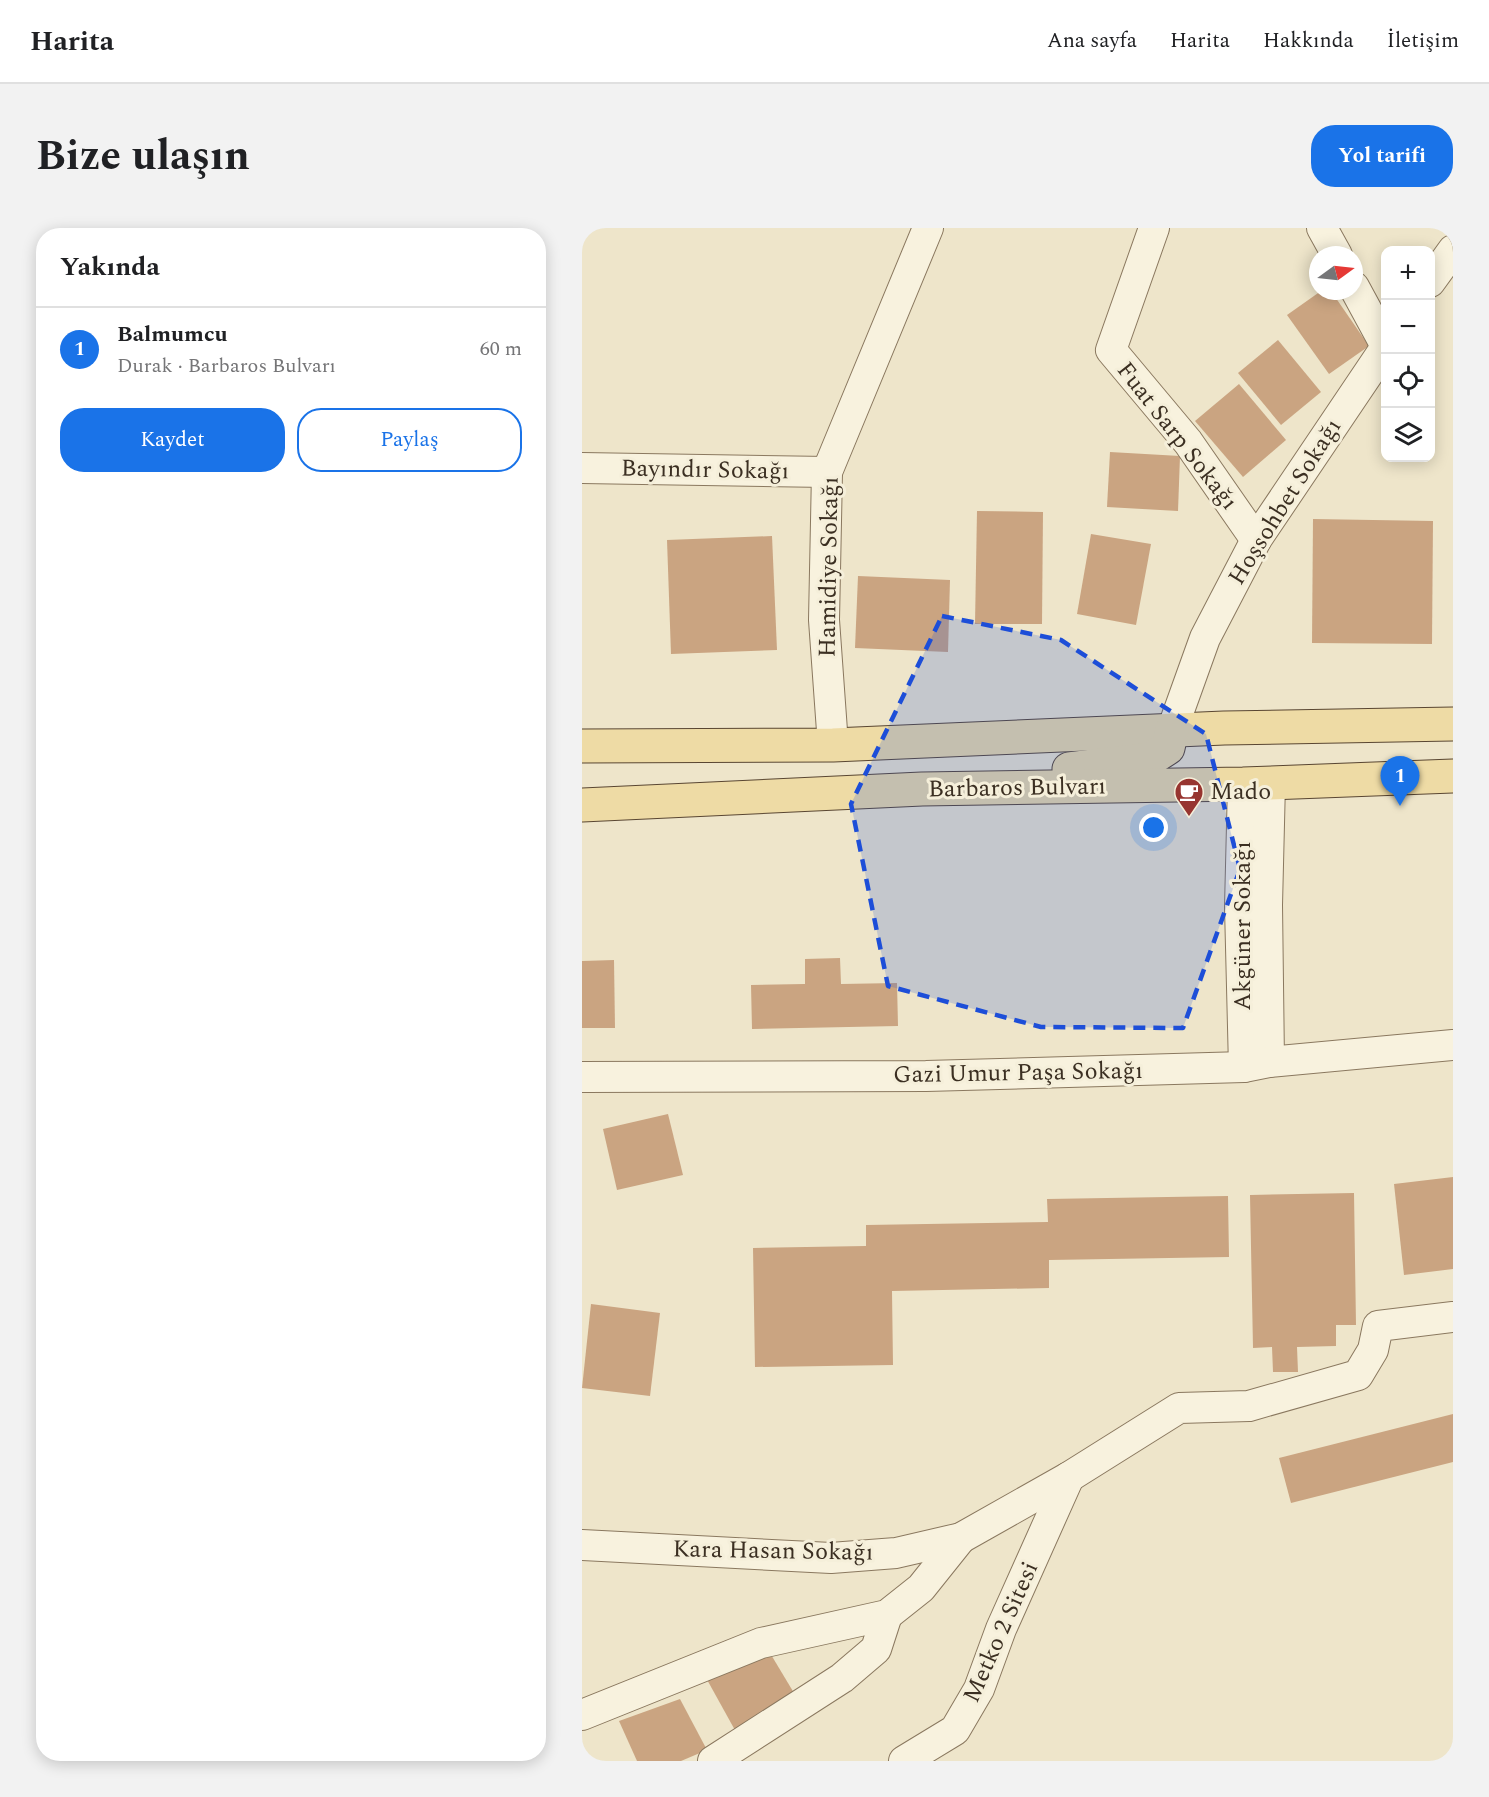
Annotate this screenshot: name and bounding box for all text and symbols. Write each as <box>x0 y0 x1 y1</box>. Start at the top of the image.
text: Harita <box>30 20 114 63</box>
text: Ana sayfa <box>1047 25 1137 57</box>
text: Harita <box>1170 25 1230 57</box>
text: Hakkında <box>1263 25 1354 57</box>
text: İletişim <box>1387 25 1459 57</box>
text: Bize ulaşın <box>36 125 250 188</box>
button: Yol tarifi <box>1311 125 1453 187</box>
north arrow <box>1309 246 1363 300</box>
map controls <box>1381 246 1435 462</box>
button: + <box>1381 246 1435 300</box>
text: Yakında <box>60 247 160 287</box>
button: − <box>1381 300 1435 354</box>
text: Balmumcu <box>117 318 228 351</box>
text: 1 <box>74 334 85 364</box>
text: 60 m <box>480 334 522 364</box>
text: Durak · Barbaros Bulvarı <box>117 351 336 381</box>
street label: Fuat Sarp Sokağı <box>1107 354 1247 518</box>
button: locate <box>1381 354 1435 408</box>
button: Kaydet <box>60 408 285 472</box>
button: Paylaş <box>297 408 522 472</box>
button: layers <box>1381 408 1435 462</box>
street label: Hoşsohbet Sokağı <box>1219 412 1351 592</box>
street label: Bayındır Sokağı <box>621 451 789 489</box>
street label: Hamidiye Sokağı <box>809 476 849 658</box>
pin: 1 <box>1380 756 1420 806</box>
street label: Barbaros Bulvarı <box>928 768 1106 808</box>
place label: Mado <box>1210 774 1271 810</box>
cafe icon: Mado <box>1173 776 1205 818</box>
your location <box>1139 813 1168 842</box>
street label: Akgüner Sokağı <box>1225 841 1261 1011</box>
street label: Gazi Umur Paşa Sokağı <box>893 1053 1143 1093</box>
street label: Kara Hasan Sokağı <box>672 1531 874 1571</box>
street label: Metko 2 Sitesi <box>954 1556 1048 1708</box>

